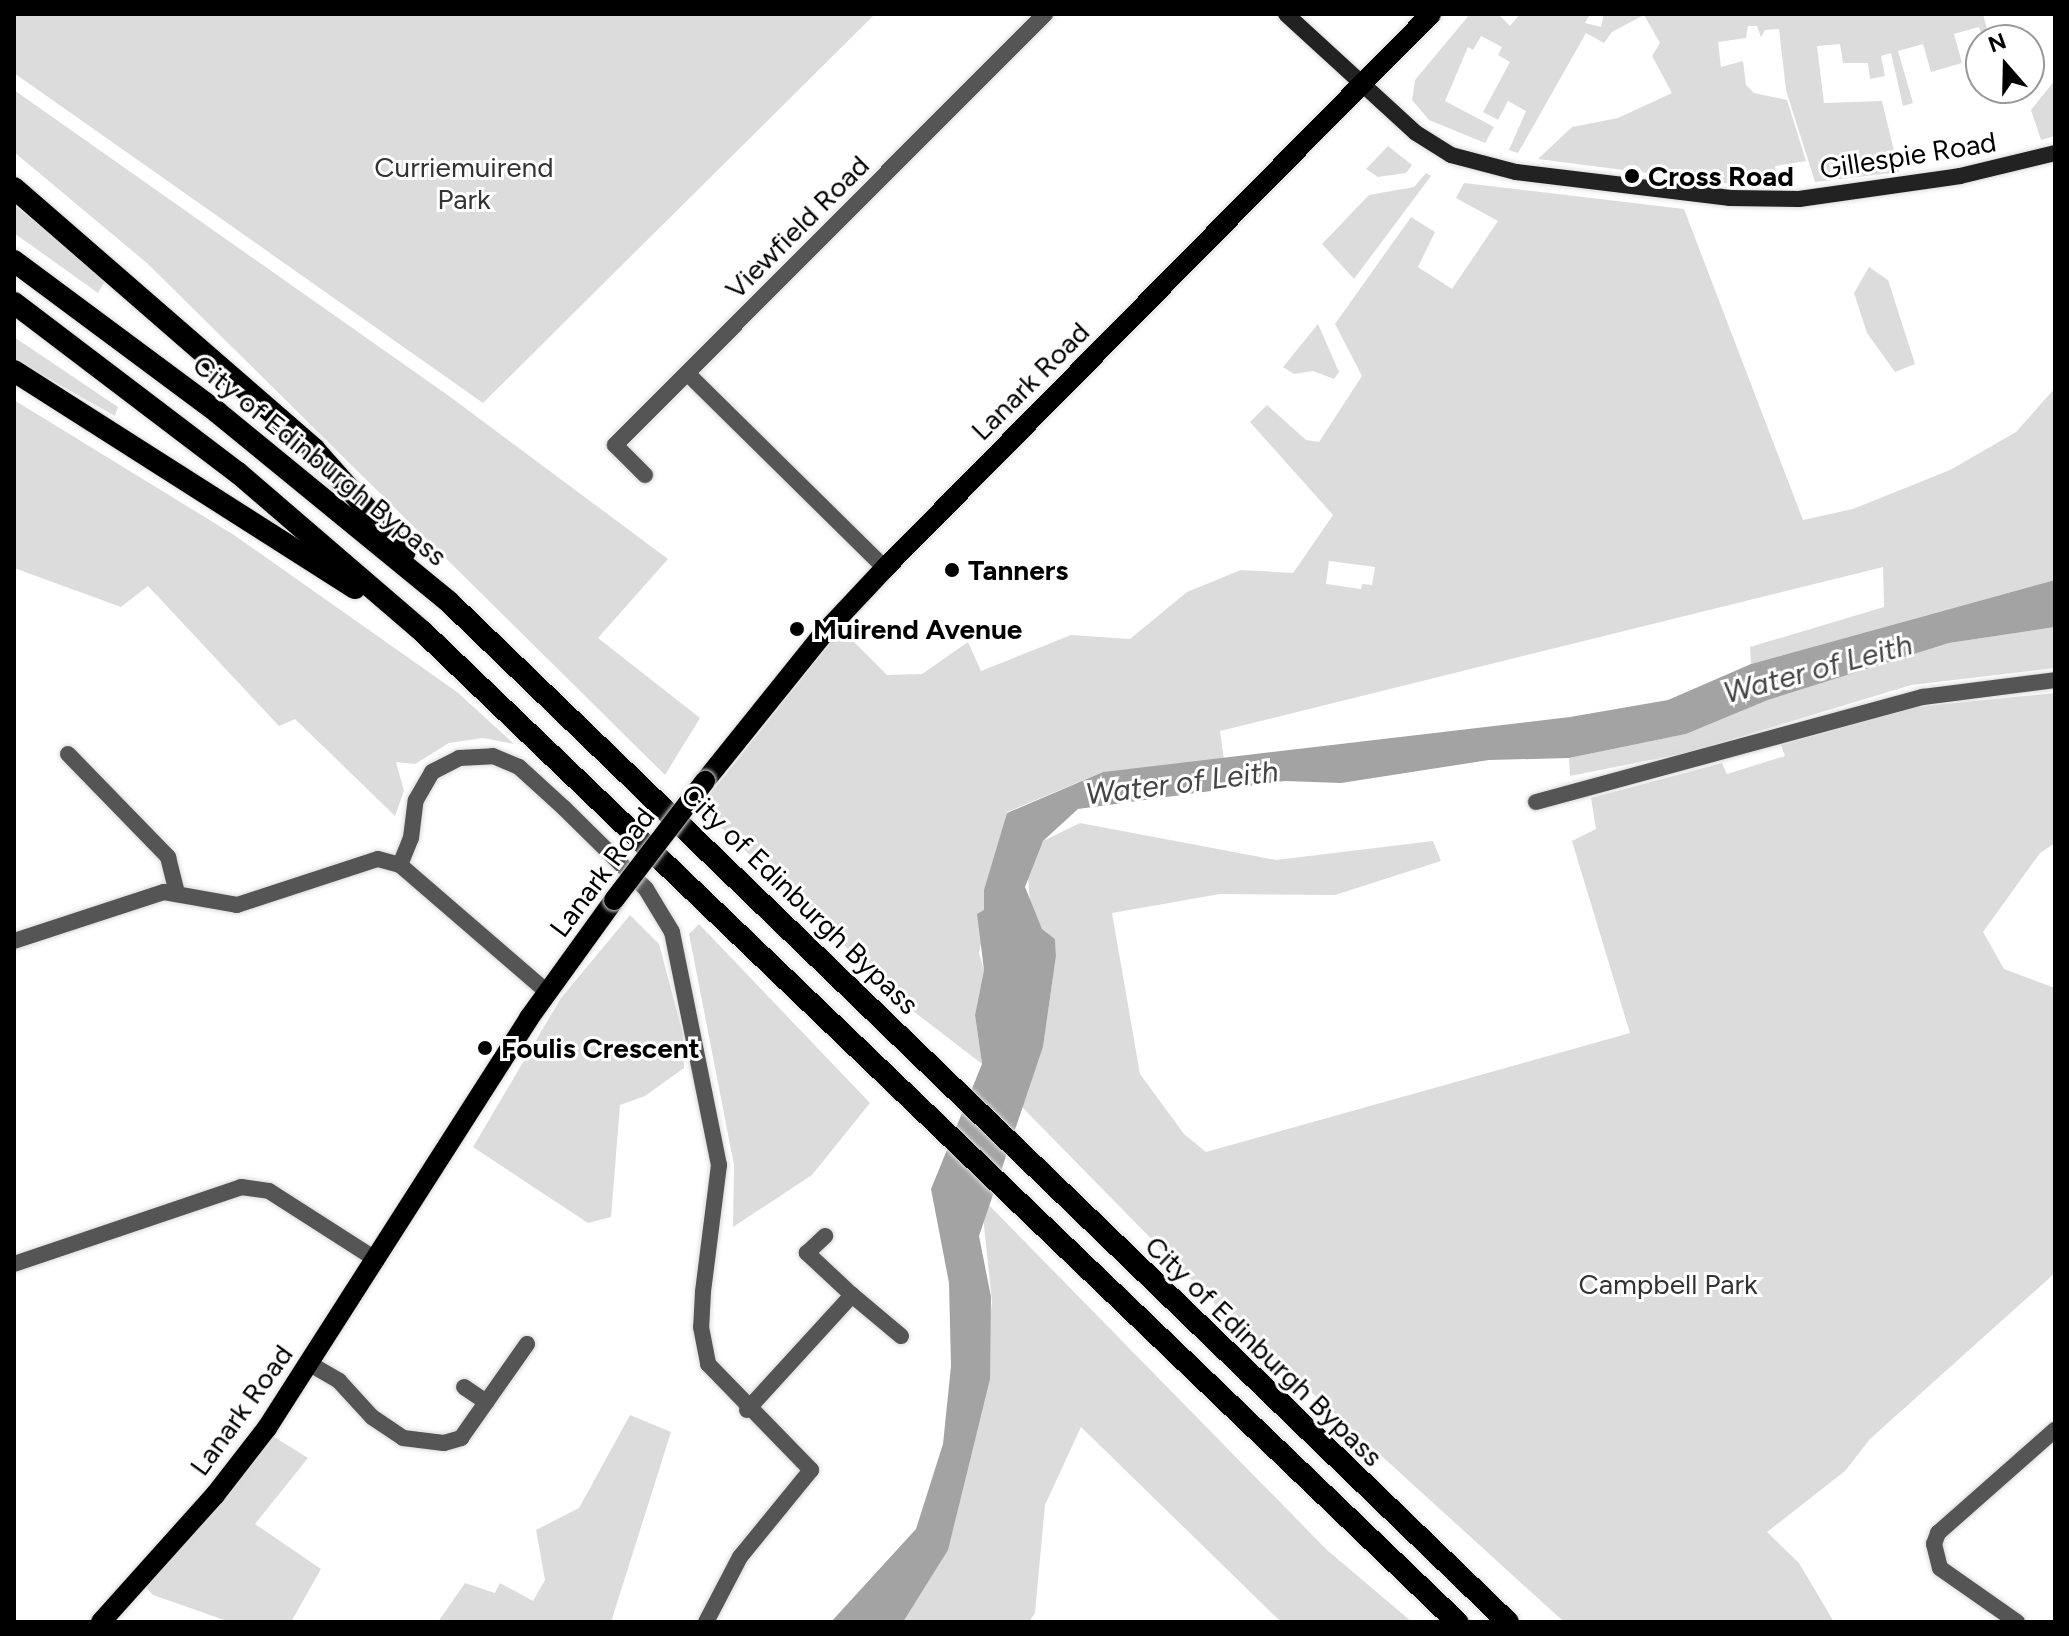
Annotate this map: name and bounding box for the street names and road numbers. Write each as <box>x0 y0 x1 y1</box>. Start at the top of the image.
street label: Gillespie Road <box>1817 124 1999 186</box>
street label: Viewfield Road <box>718 148 876 306</box>
street label: Lanark Road <box>964 315 1096 447</box>
street label: City of Edinburgh Bypass <box>186 347 454 573</box>
street label: City of Edinburgh Bypass <box>674 777 926 1021</box>
street label: Lanark Road <box>542 801 662 943</box>
street label: City of Edinburgh Bypass <box>1138 1229 1390 1473</box>
street label: Lanark Road <box>182 1338 300 1482</box>

